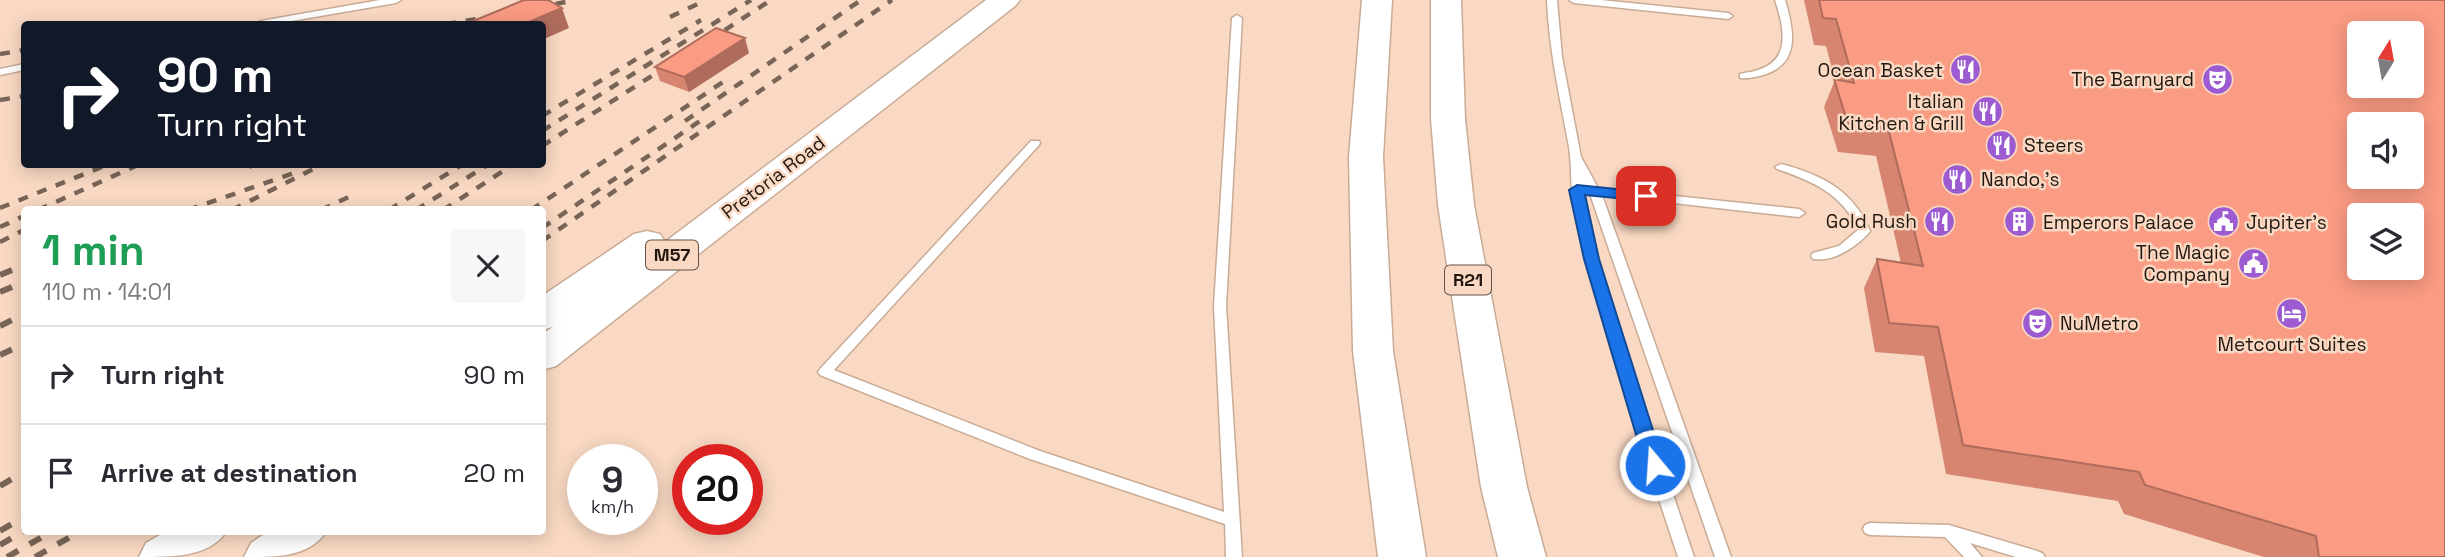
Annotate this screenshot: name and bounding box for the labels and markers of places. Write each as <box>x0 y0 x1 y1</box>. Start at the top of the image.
restaurant icon: Ocean Basket <box>1949 53 1983 87</box>
place label: Ocean Basket <box>1817 58 1943 83</box>
theatre icon: The Barnyard <box>2200 62 2234 96</box>
place label: The Barnyard <box>2071 67 2194 92</box>
place label: Italian Kitchen & Grill <box>1839 89 1964 136</box>
restaurant icon: Italian Kitchen & Grill <box>1970 95 2004 129</box>
restaurant icon: Steers <box>1984 128 2018 162</box>
place label: Steers <box>2024 133 2084 158</box>
restaurant icon: Nando,'s <box>1941 162 1975 196</box>
pin <box>1616 166 1676 226</box>
place label: Nando,'s <box>1981 167 2060 192</box>
restaurant icon: Gold Rush <box>1923 204 1957 238</box>
building icon: Emperors Palace <box>2003 205 2037 239</box>
public building icon: Jupiter's <box>2206 205 2240 239</box>
place label: Gold Rush <box>1826 209 1917 234</box>
place label: Emperors Palace <box>2043 210 2194 235</box>
place label: Jupiter's <box>2246 210 2327 235</box>
place label: The Magic Company <box>2136 240 2230 287</box>
public building icon: The Magic Company <box>2236 246 2270 280</box>
hotel icon: Metcourt Suites <box>2275 296 2309 330</box>
theatre icon: NuMetro <box>2020 306 2054 340</box>
place label: NuMetro <box>2060 311 2139 336</box>
place label: Metcourt Suites <box>2218 332 2366 357</box>

